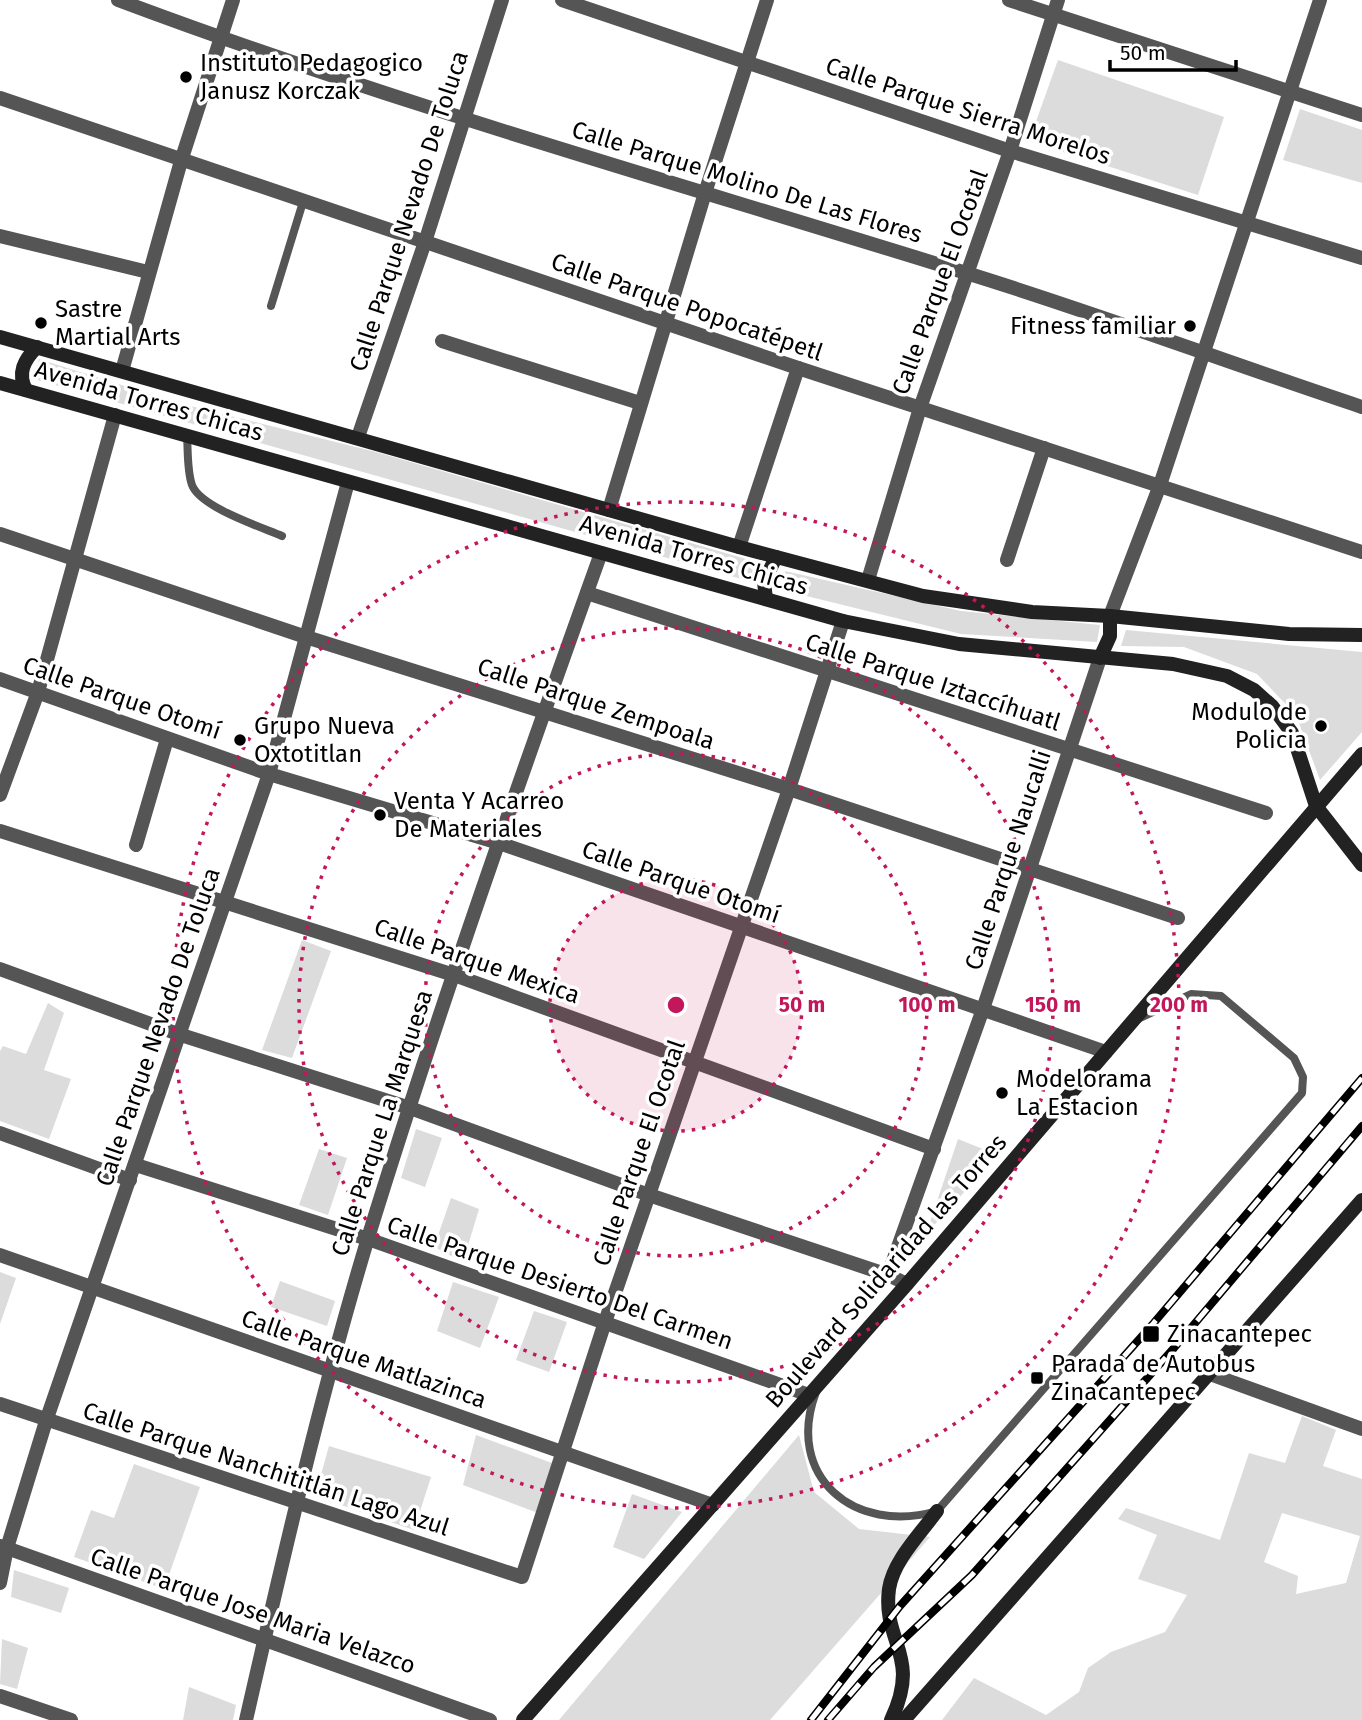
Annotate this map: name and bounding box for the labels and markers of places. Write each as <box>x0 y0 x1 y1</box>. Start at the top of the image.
place label: Instituto Pedagogico Janusz Korczak <box>200 49 423 105</box>
marker: Instituto Pedagogico Janusz Korczak <box>178 69 194 85</box>
place label: Sastre Martial Arts <box>55 295 181 351</box>
place label: Fitness familiar <box>1010 312 1177 340</box>
marker: Sastre Martial Arts <box>33 315 49 331</box>
marker: Fitness familiar <box>1182 318 1198 334</box>
place label: Modulo de Policia <box>1191 698 1307 754</box>
place label: Grupo Nueva Oxtotitlan <box>254 712 395 768</box>
marker: Modulo de Policia <box>1313 718 1329 734</box>
marker: Grupo Nueva Oxtotitlan <box>232 732 248 748</box>
place label: Venta Y Acarreo De Materiales <box>394 787 564 843</box>
marker: Venta Y Acarreo De Materiales <box>372 807 388 823</box>
centre of rings <box>664 993 688 1017</box>
place label: Modelorama La Estacion <box>1016 1065 1152 1121</box>
marker: Modelorama La Estacion <box>994 1085 1010 1101</box>
place label: Zinacantepec <box>1167 1320 1312 1348</box>
marker: Zinacantepec <box>1141 1324 1161 1344</box>
place label: Parada de Autobus Zinacantepec <box>1051 1350 1255 1406</box>
marker: Parada de Autobus Zinacantepec <box>1029 1370 1045 1386</box>

